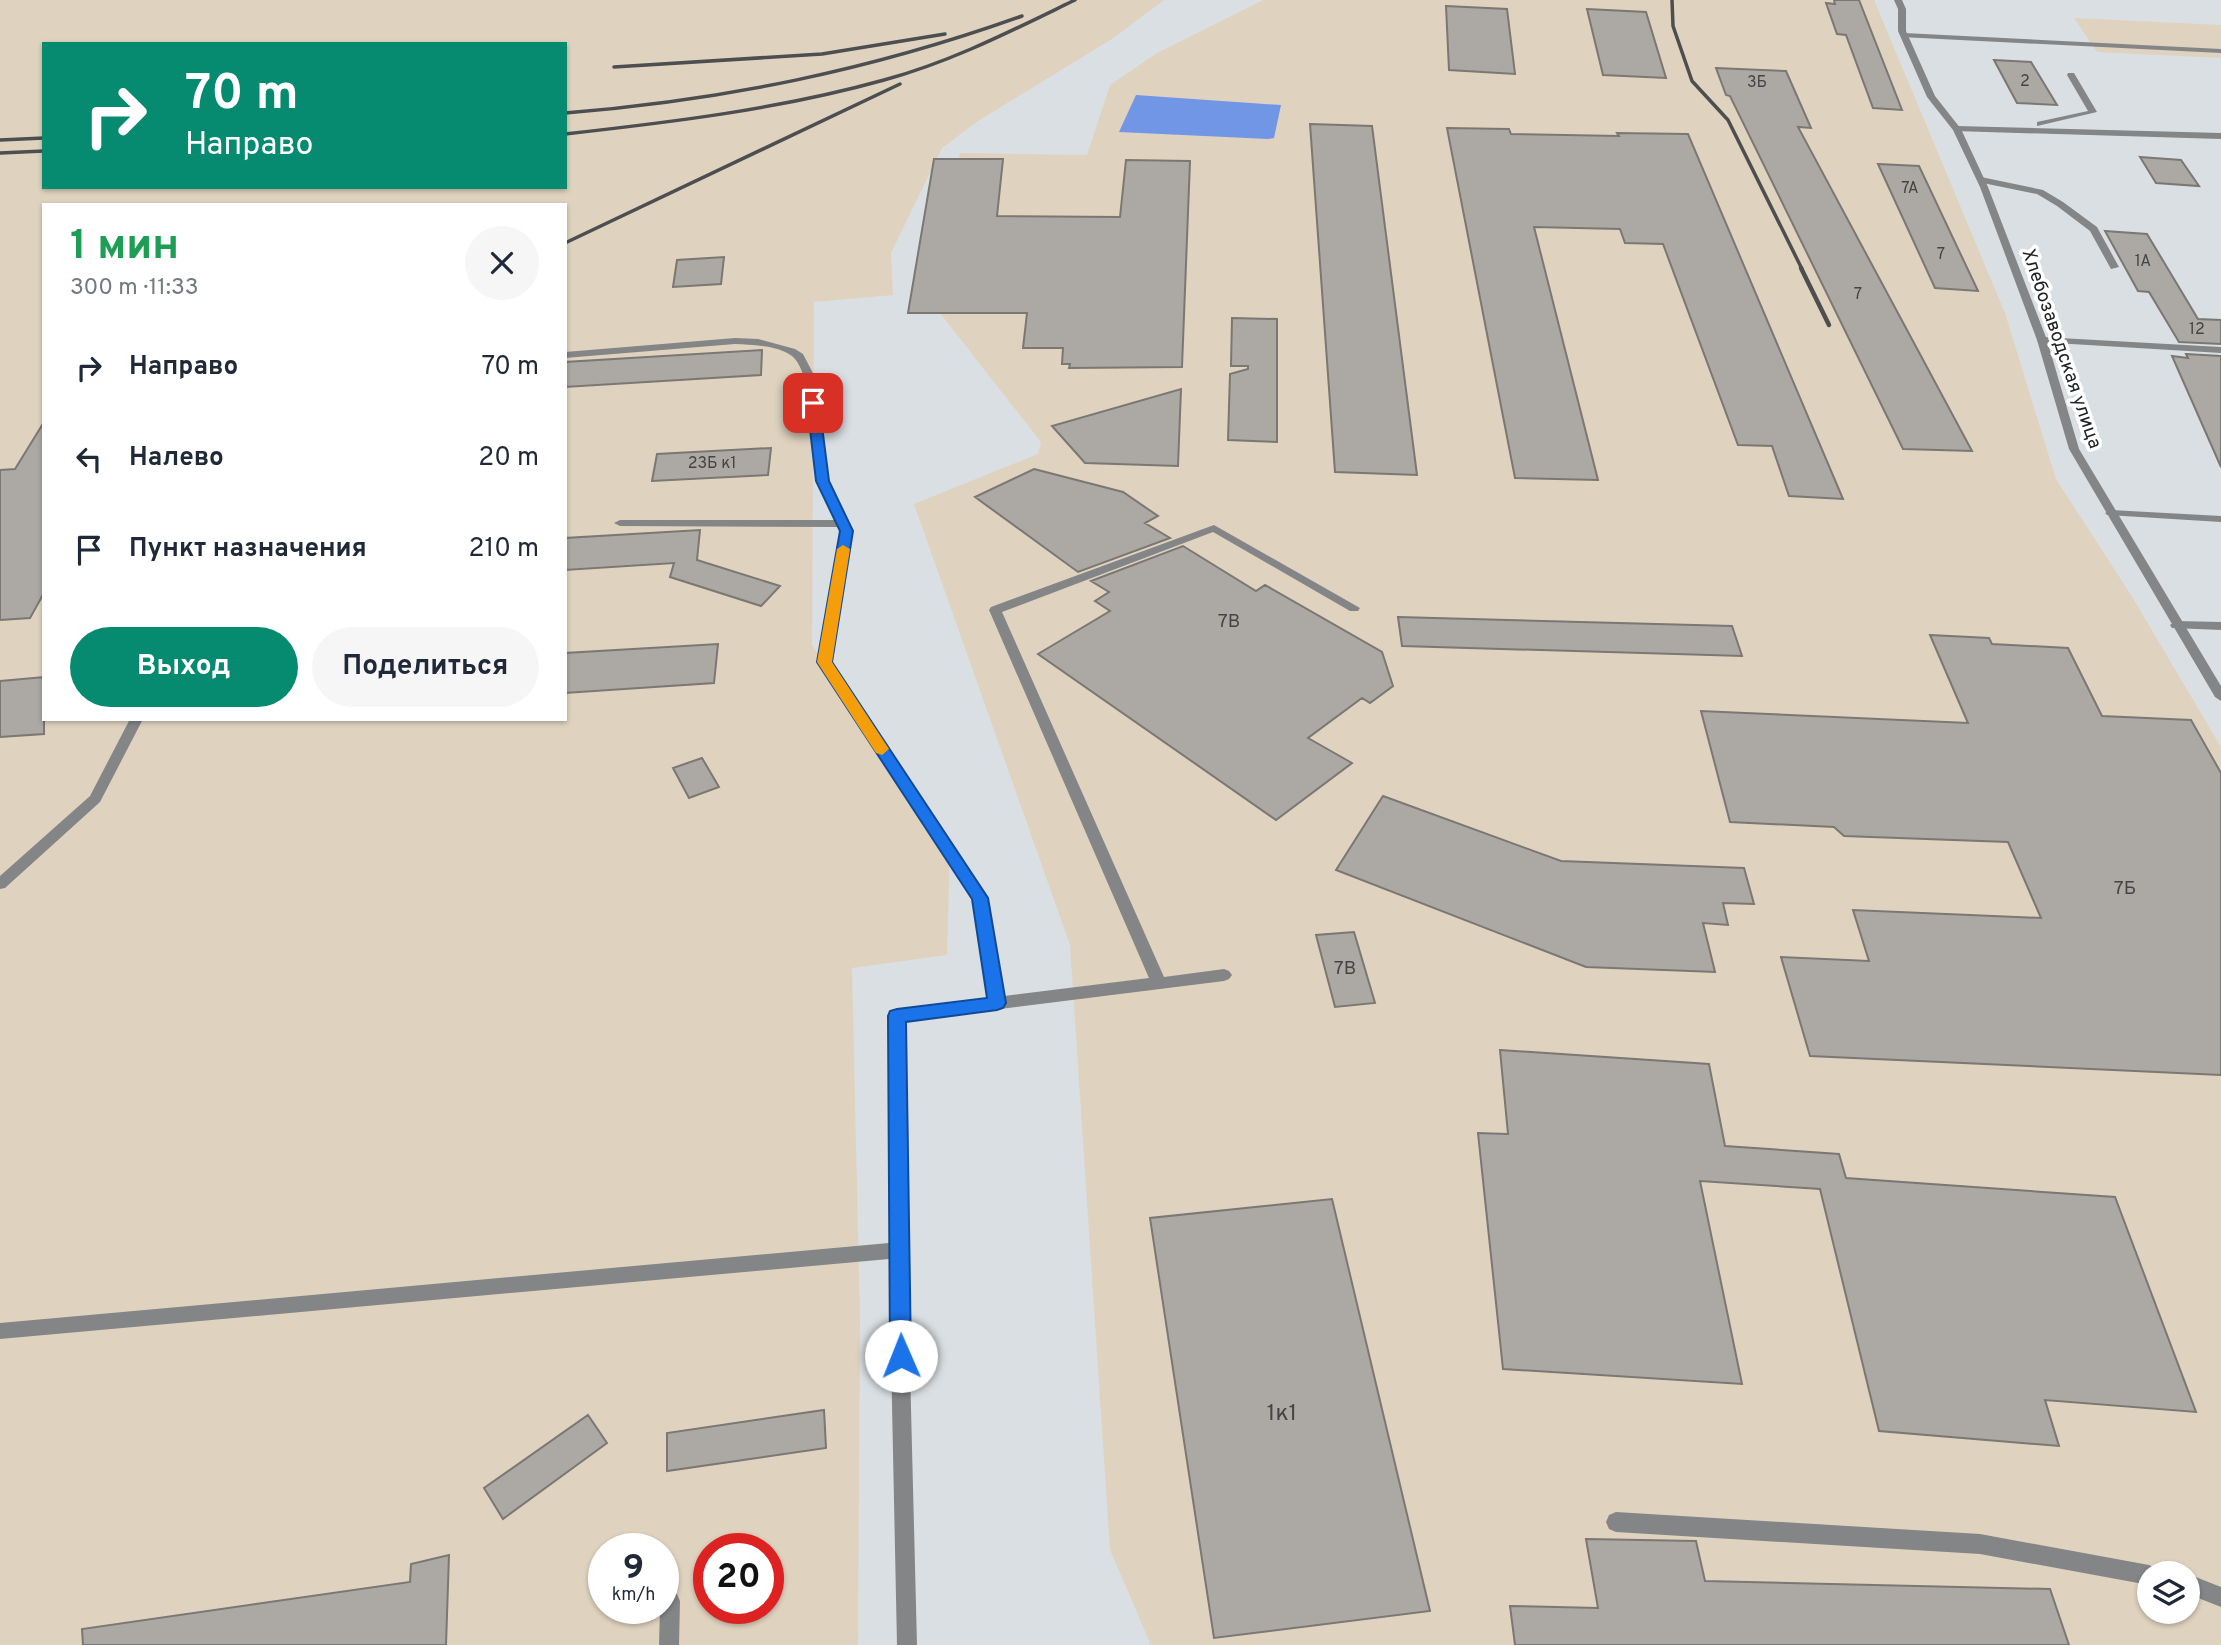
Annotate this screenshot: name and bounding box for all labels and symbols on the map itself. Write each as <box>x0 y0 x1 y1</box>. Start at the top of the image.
house number: 2 <box>2020 72 2030 92</box>
house number: 3Б <box>1747 73 1767 93</box>
house number: 7А <box>1901 179 1919 199</box>
house number: 7 <box>1937 245 1945 265</box>
street label: Хлебозаводская улица <box>2016 246 2106 452</box>
house number: 1А <box>2135 252 2151 272</box>
house number: 7 <box>1854 285 1862 305</box>
house number: 12 <box>2189 320 2205 340</box>
pin <box>783 373 843 433</box>
house number: 23Б к1 <box>688 454 736 474</box>
house number: 7В <box>1218 610 1240 634</box>
house number: 7Б <box>2114 877 2136 901</box>
house number: 7В <box>1334 957 1356 981</box>
position arrow <box>864 1319 938 1393</box>
house number: 1к1 <box>1267 1400 1297 1429</box>
speed limit sign: 20 <box>693 1533 784 1624</box>

